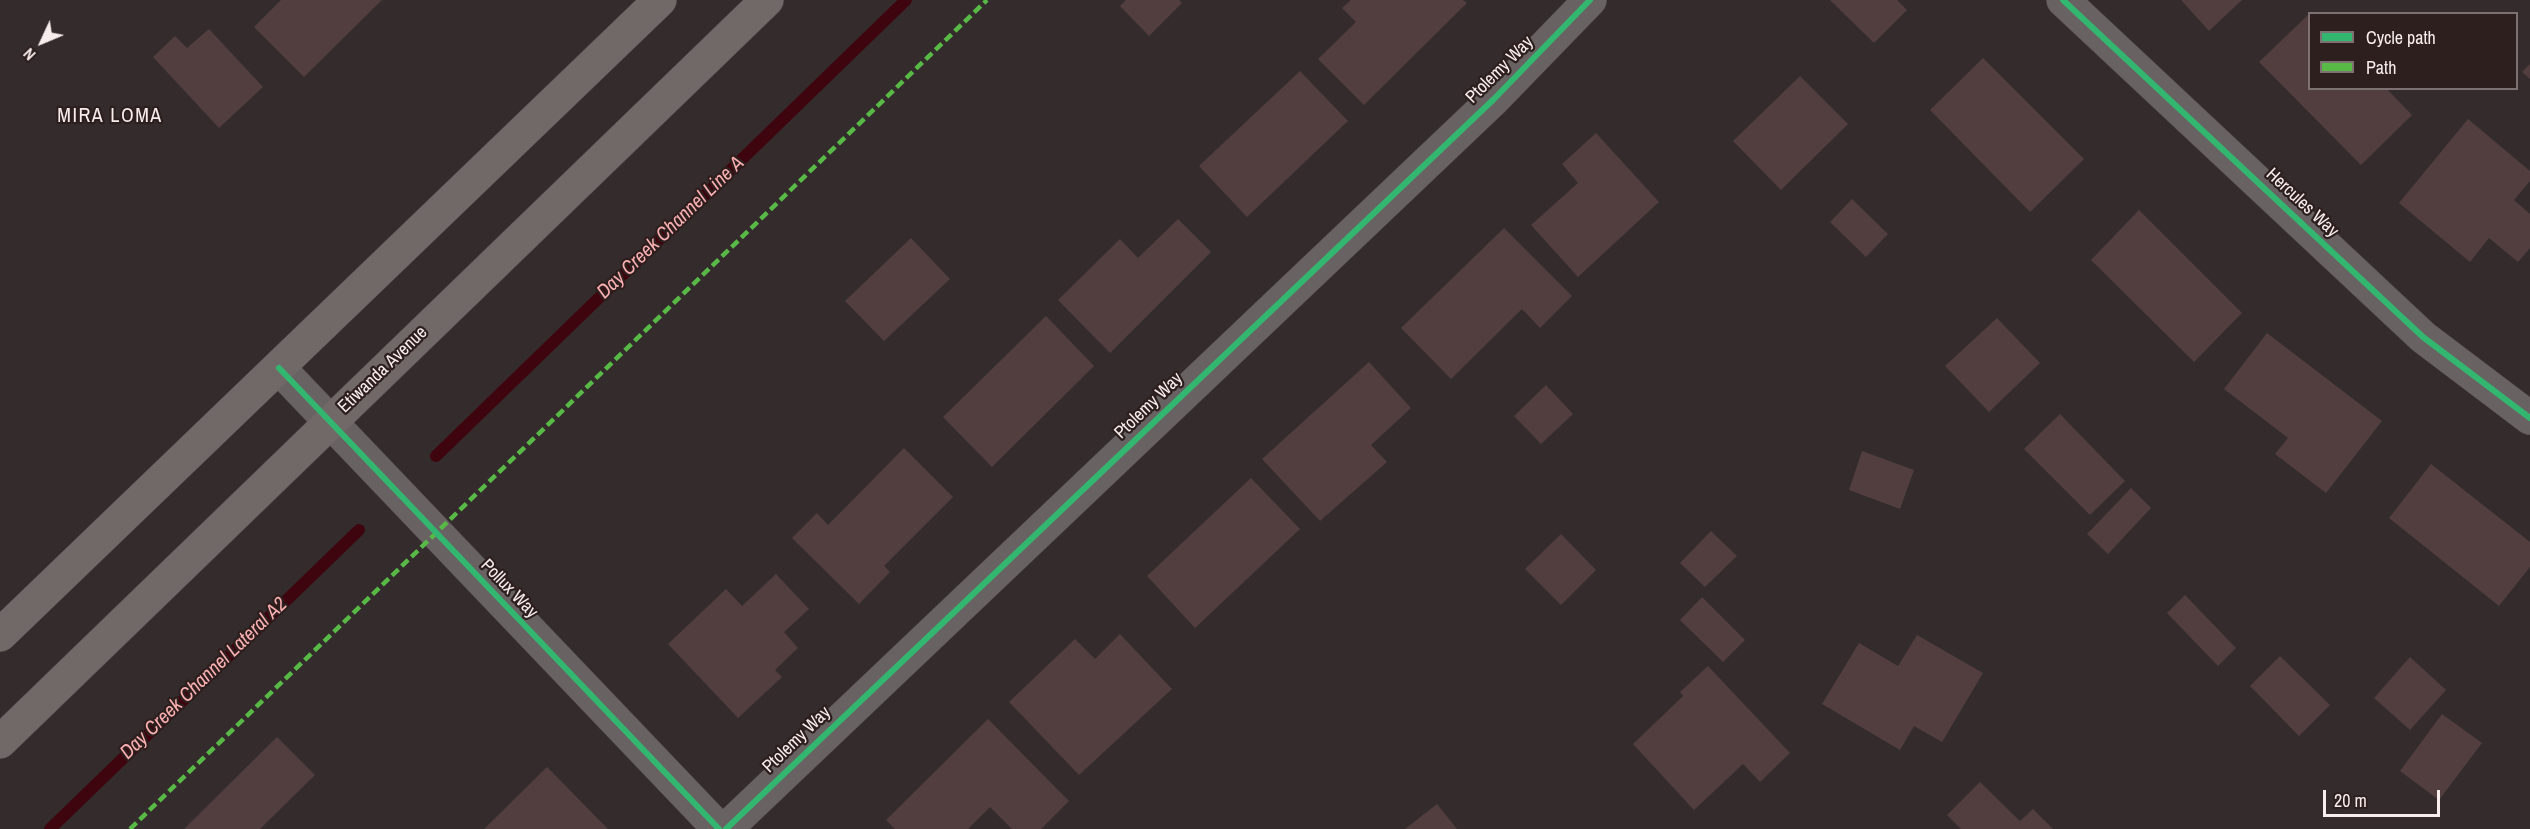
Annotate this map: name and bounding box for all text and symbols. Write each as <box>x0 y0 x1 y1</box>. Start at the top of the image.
north arrow <box>12 12 72 72</box>
legend <box>2308 12 2518 90</box>
text: Cycle path <box>2366 25 2436 50</box>
street label: Ptolemy Way <box>1462 32 1538 108</box>
text: N <box>18 43 40 66</box>
text: Path <box>2366 55 2396 80</box>
district label: MIRA LOMA <box>57 105 163 129</box>
water label: Day Creek Channel Line A <box>592 152 750 304</box>
street label: Hercules Way <box>2261 164 2343 242</box>
street label: Etiwanda Avenue <box>334 322 432 418</box>
street label: Ptolemy Way <box>1110 368 1188 444</box>
street label: Pollux Way <box>476 555 542 623</box>
water label: Day Creek Channel Lateral A2 <box>116 593 292 765</box>
street label: Ptolemy Way <box>758 702 836 778</box>
scale bar <box>2326 778 2443 816</box>
text: 20 m <box>2334 788 2367 813</box>

